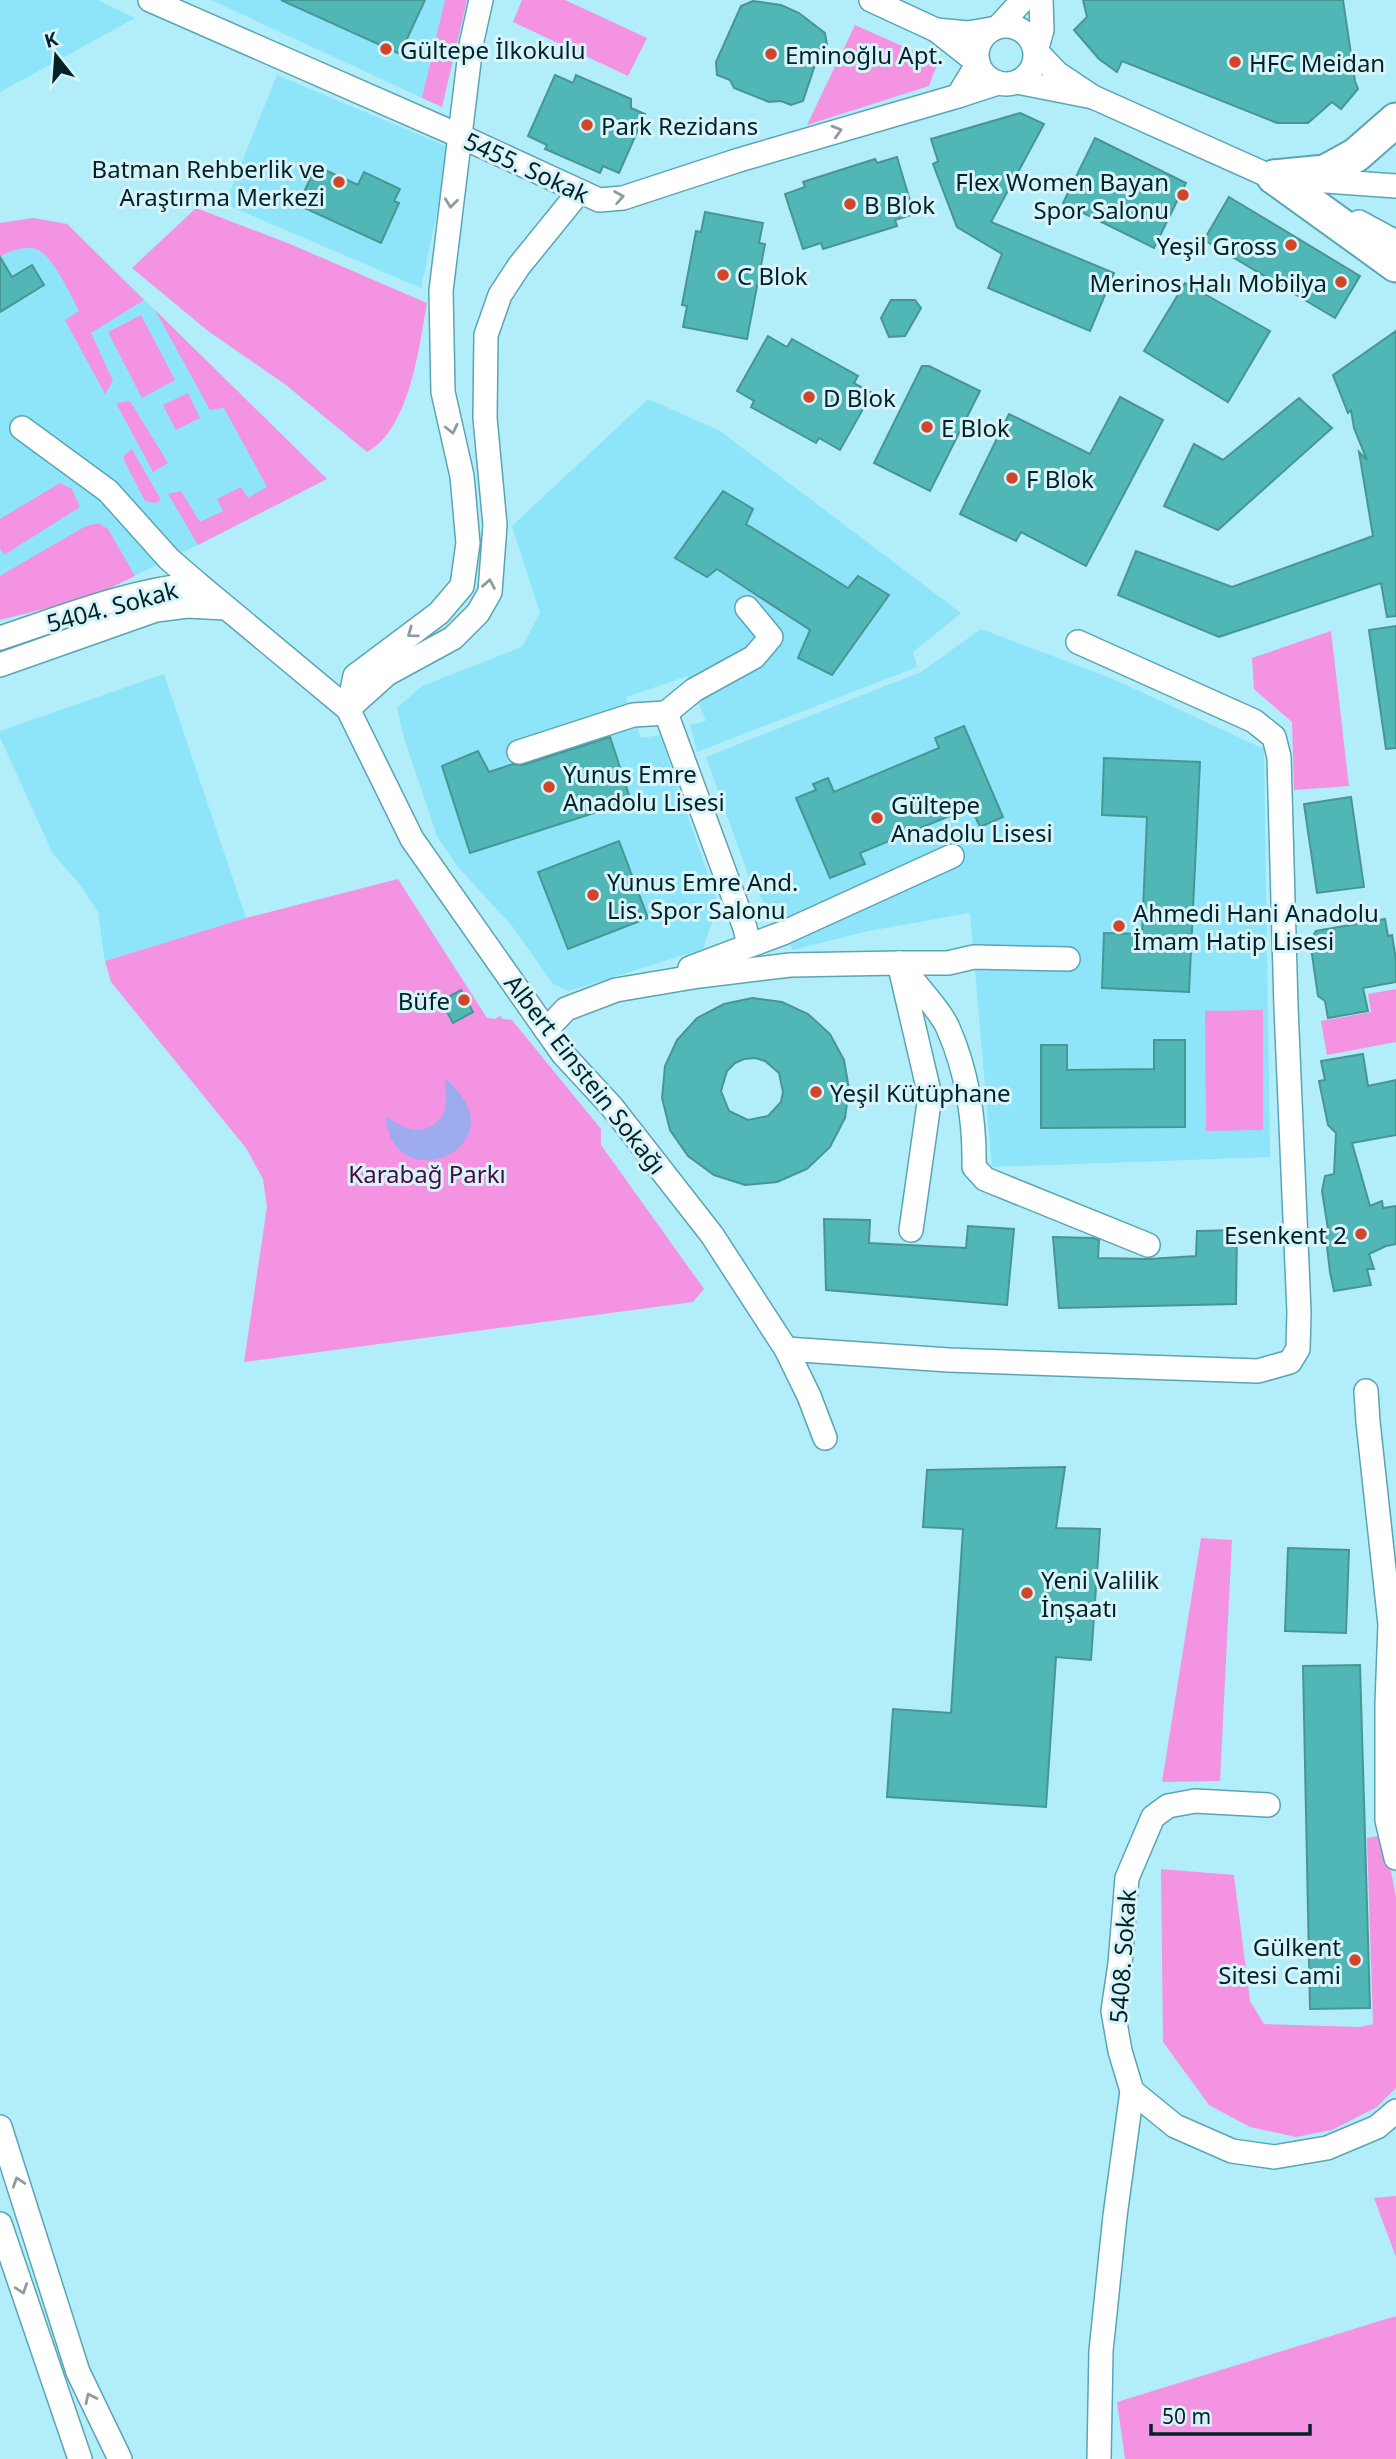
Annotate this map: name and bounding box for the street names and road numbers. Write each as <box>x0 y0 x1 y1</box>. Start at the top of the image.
street label: 5455. Sokak <box>459 124 595 210</box>
street label: 5404. Sokak <box>43 573 181 639</box>
street label: Albert Einstein Sokağı <box>498 967 674 1181</box>
street label: 5408. Sokak <box>1101 1888 1143 2024</box>

